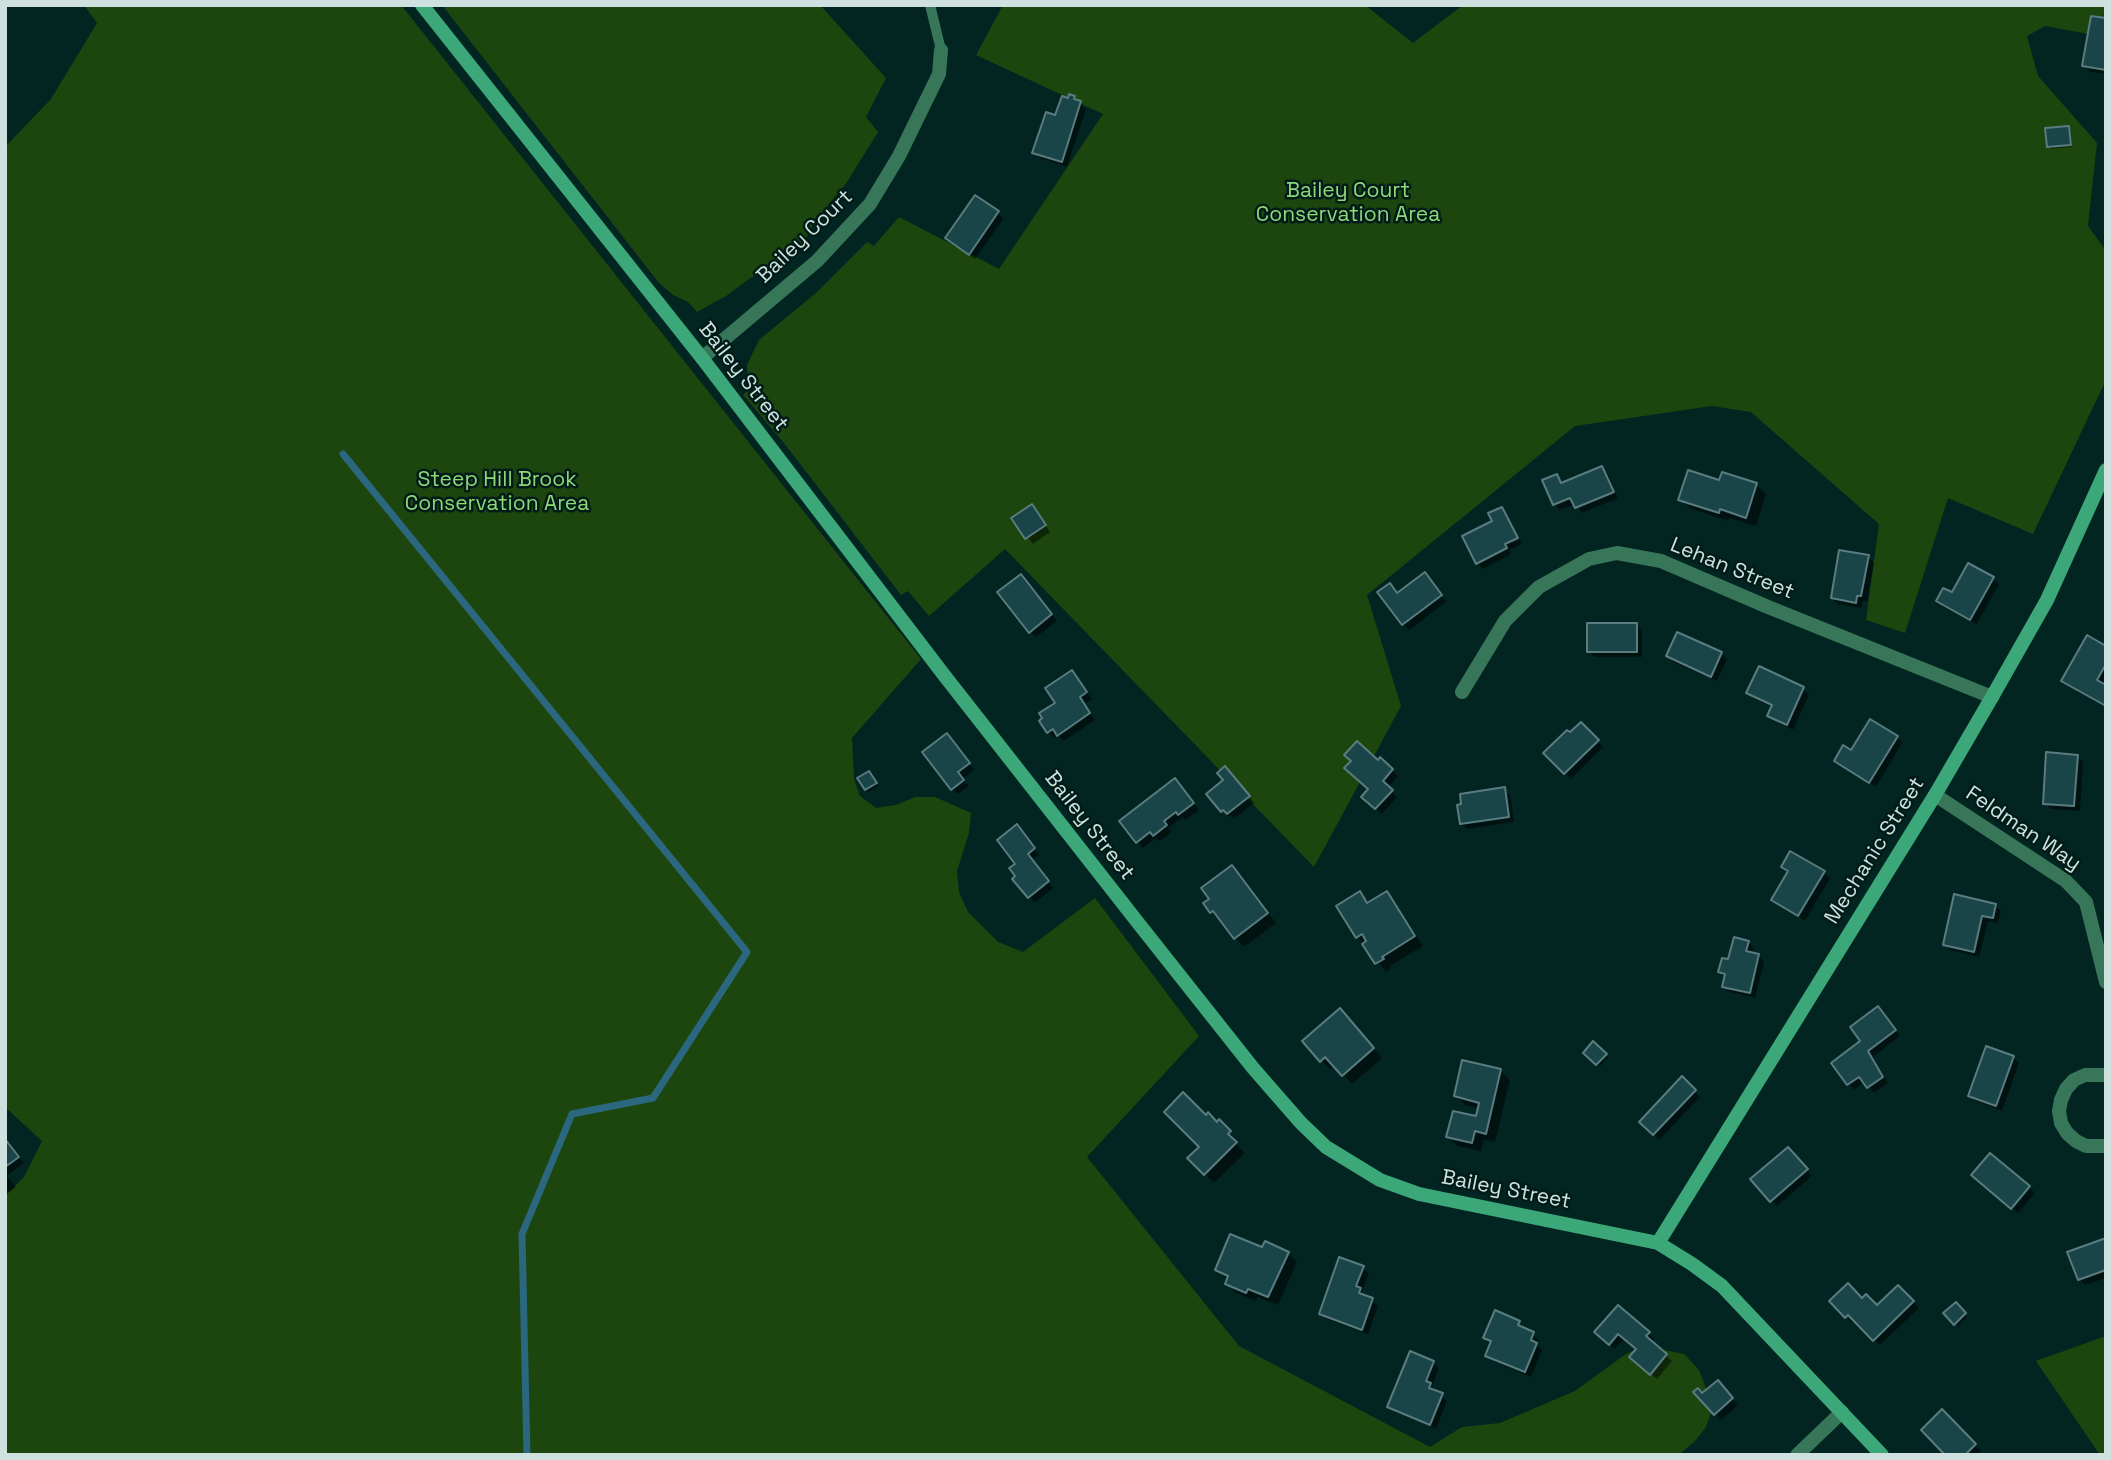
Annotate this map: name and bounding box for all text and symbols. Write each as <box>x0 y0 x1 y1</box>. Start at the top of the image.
park label: Bailey Court Conservation Area <box>1256 178 1440 228</box>
street label: Bailey Court <box>752 185 858 289</box>
street label: Bailey Street <box>693 318 793 436</box>
park label: Steep Hill Brook Conservation Area <box>405 467 589 517</box>
street label: Lehan Street <box>1666 533 1798 605</box>
street label: Bailey Street <box>1039 767 1139 885</box>
street label: Mechanic Street <box>1820 773 1930 929</box>
street label: Feldman Way <box>1961 781 2085 877</box>
street label: Bailey Street <box>1439 1165 1573 1215</box>

